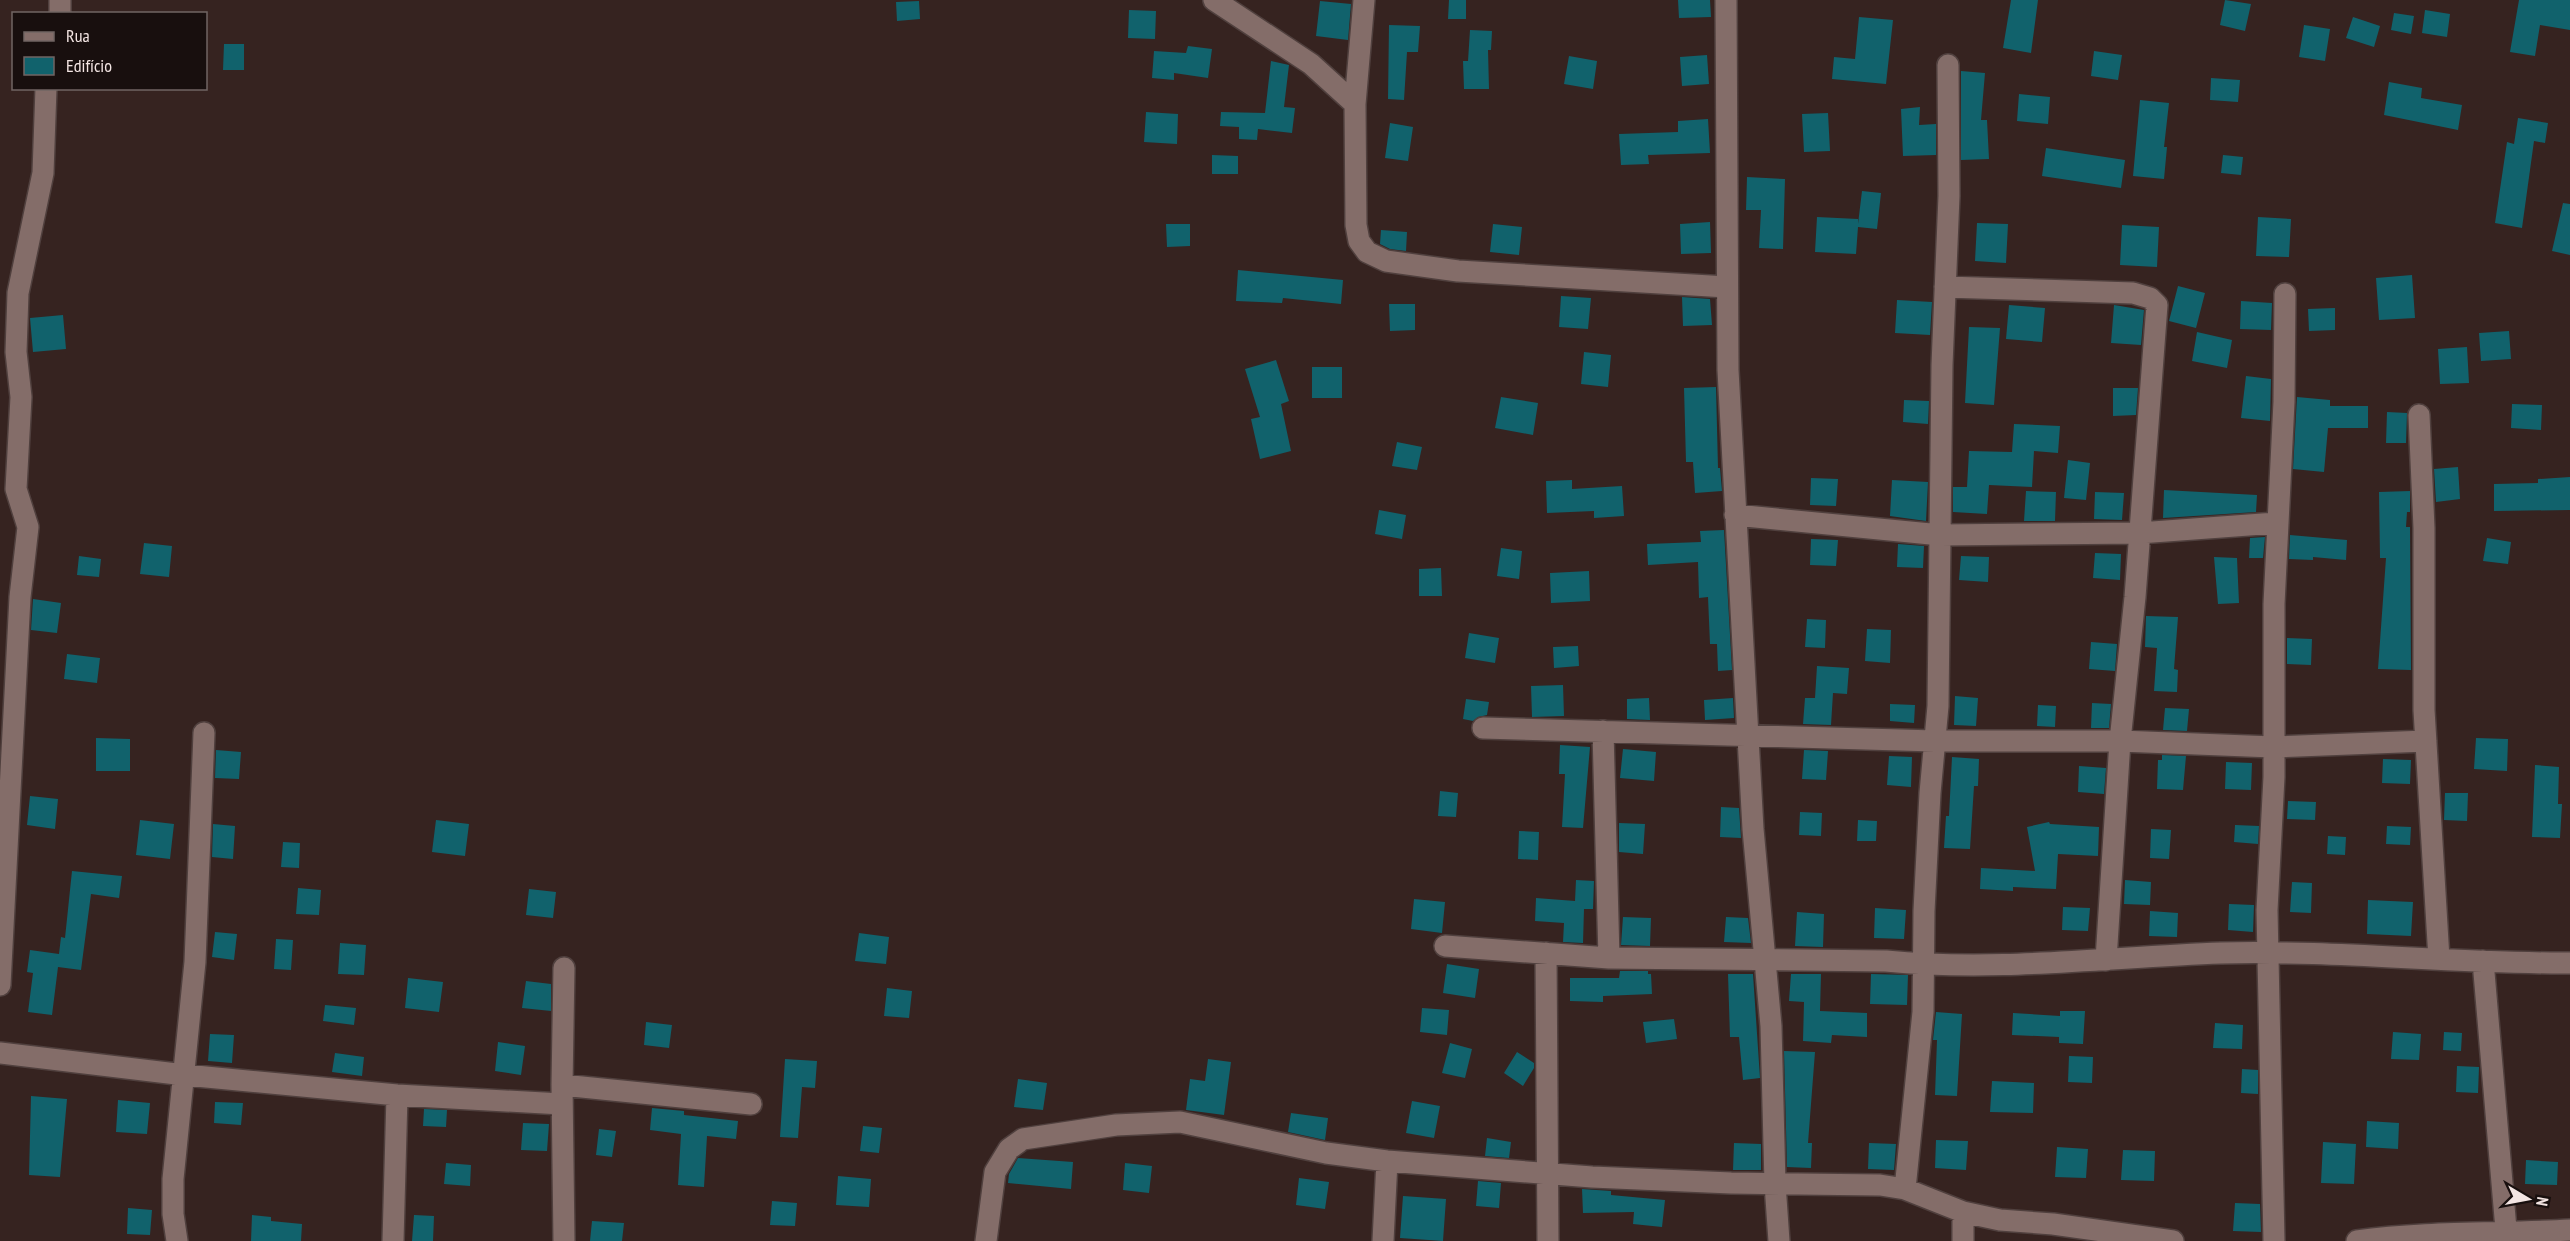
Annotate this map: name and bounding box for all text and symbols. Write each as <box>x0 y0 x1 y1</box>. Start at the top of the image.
legend <box>12 12 207 90</box>
text: Rua <box>66 24 90 47</box>
text: Edifício <box>66 54 112 77</box>
north arrow <box>2498 1169 2558 1229</box>
text: N <box>2532 1196 2553 1208</box>

